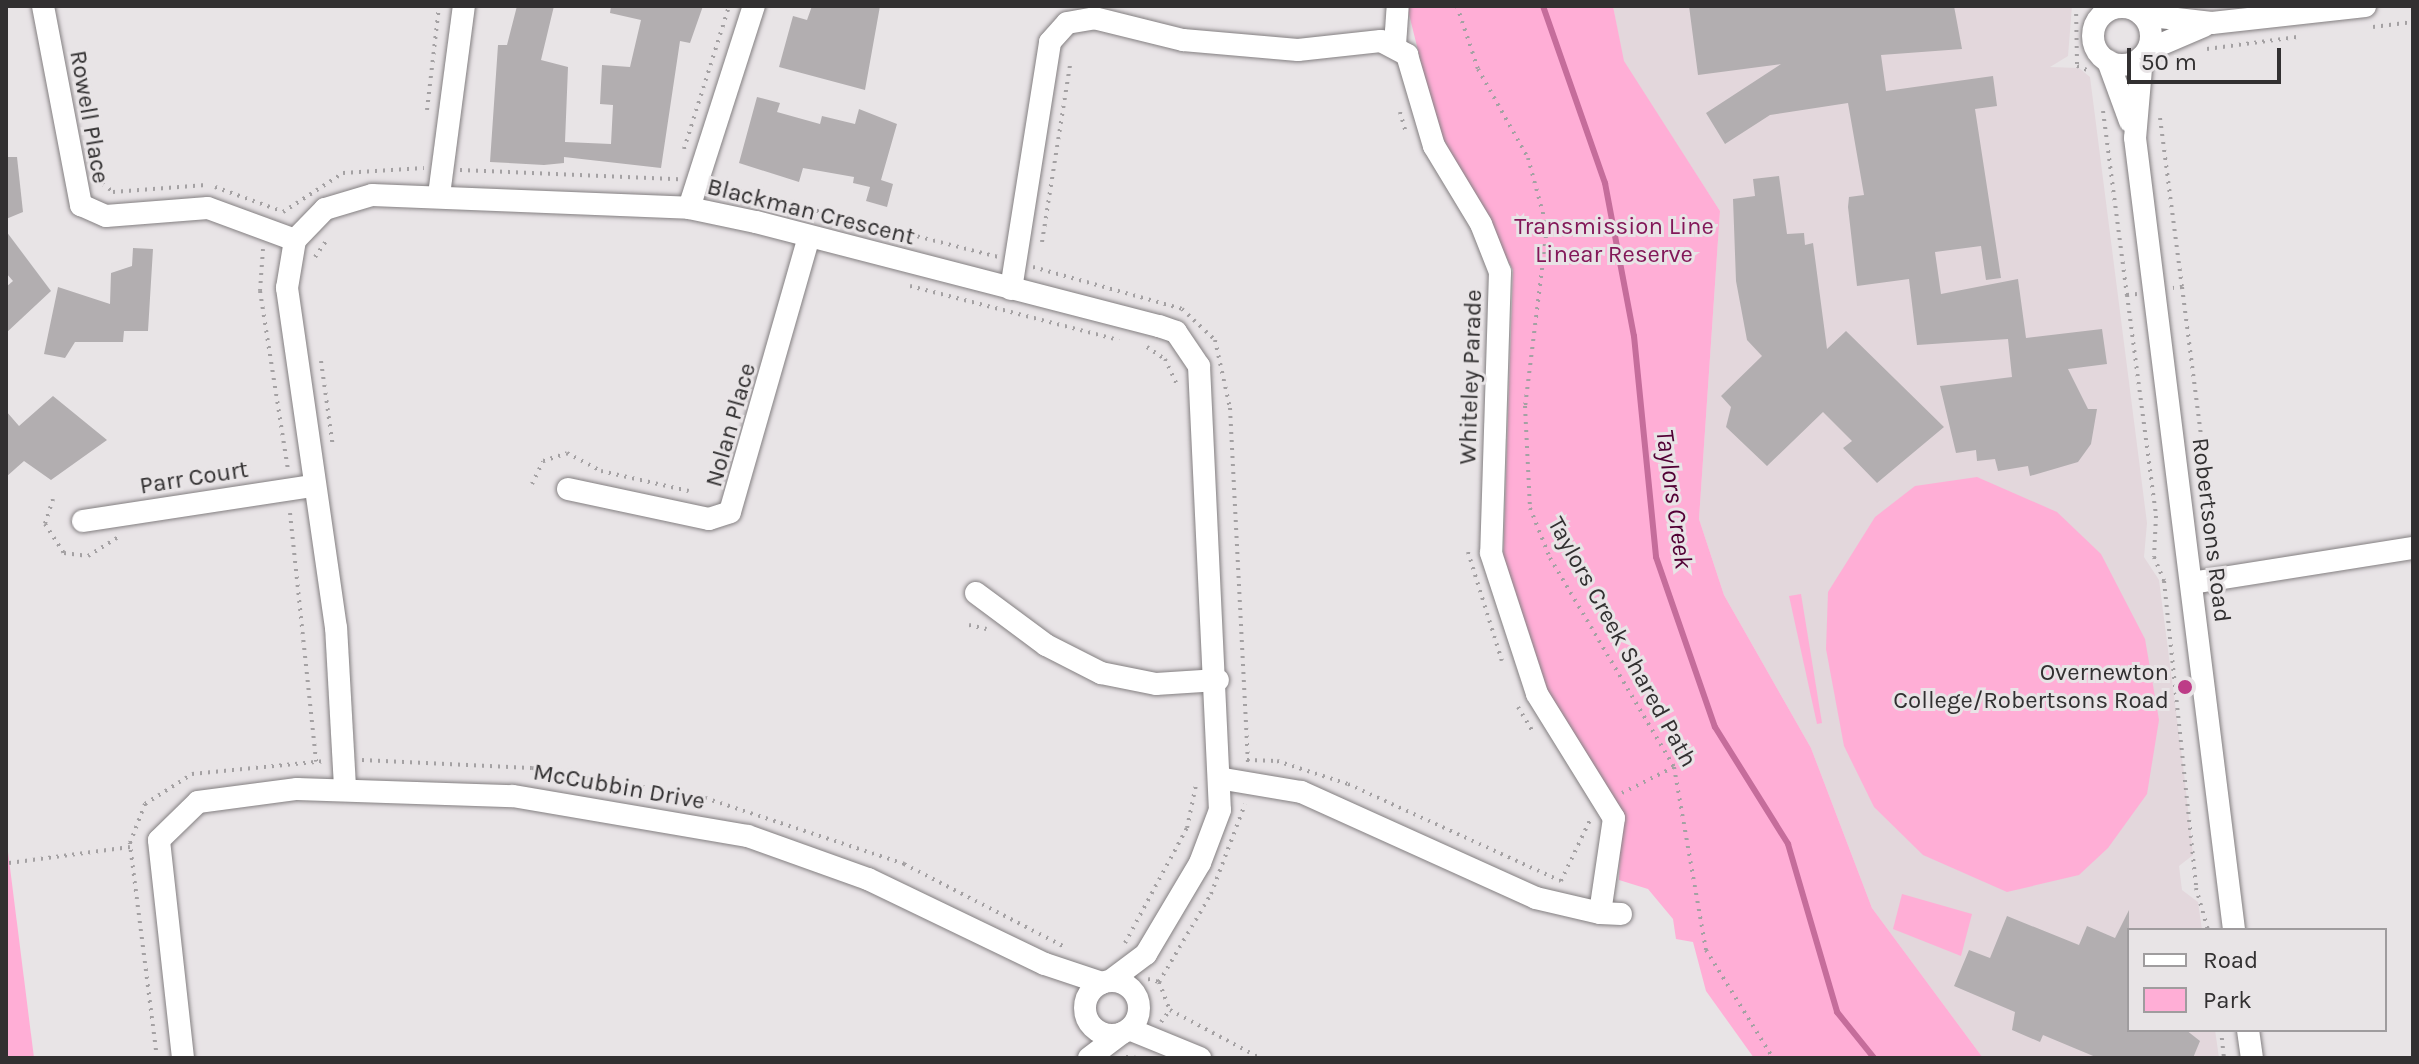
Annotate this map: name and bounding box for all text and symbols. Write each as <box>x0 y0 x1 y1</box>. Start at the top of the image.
scale bar <box>2131 32 2285 82</box>
street label: Rowell Place <box>63 48 115 186</box>
text: 50 m <box>2141 48 2197 76</box>
street label: Blackman Crescent <box>704 172 918 252</box>
park label: Transmission Line Linear Reserve <box>1514 213 1714 269</box>
street label: Whiteley Parade <box>1454 289 1488 465</box>
street label: Nolan Place <box>700 360 762 490</box>
water label: Taylors Creek <box>1649 427 1699 571</box>
street label: Robertsons Road <box>2185 436 2237 624</box>
street label: Parr Court <box>138 455 250 501</box>
street label: Taylors Creek Shared Path <box>1541 512 1703 772</box>
place label: Overnewton College/Robertsons Road <box>1893 659 2169 715</box>
marker: Overnewton College/Robertsons Road <box>2176 678 2194 696</box>
street label: McCubbin Drive <box>531 758 707 816</box>
legend <box>2127 928 2387 1032</box>
text: Road <box>2203 946 2258 974</box>
text: Park <box>2203 986 2252 1014</box>

